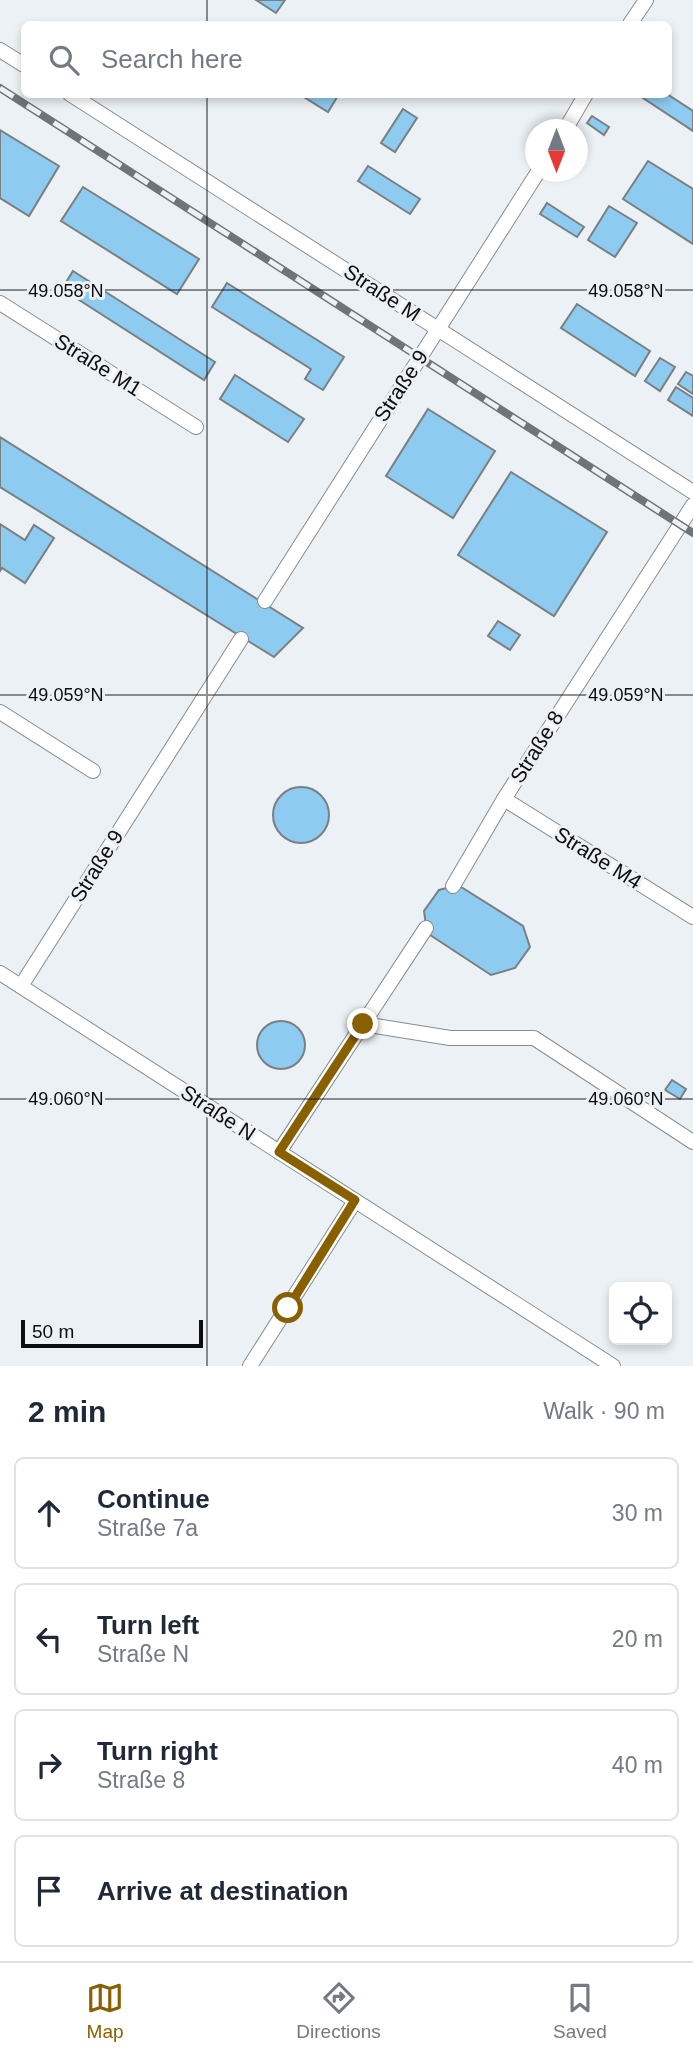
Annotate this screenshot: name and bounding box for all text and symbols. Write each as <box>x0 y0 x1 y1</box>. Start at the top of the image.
search box <box>21 21 672 98</box>
icon: search <box>45 41 83 79</box>
text: Search here <box>101 44 243 74</box>
north arrow <box>525 119 588 182</box>
street label: Straße M <box>340 259 425 326</box>
text: 49.058°N <box>28 281 104 301</box>
text: 49.058°N <box>588 281 664 301</box>
street label: Straße M1 <box>51 329 146 400</box>
street label: Straße 9 <box>369 346 432 426</box>
text: 49.059°N <box>28 685 104 705</box>
text: 49.059°N <box>588 685 664 705</box>
street label: Straße 8 <box>505 706 568 787</box>
street label: Straße M4 <box>551 822 646 893</box>
street label: Straße 9 <box>65 825 128 906</box>
route end <box>347 1008 378 1039</box>
street label: Straße N <box>177 1080 260 1145</box>
text: 49.060°N <box>28 1089 104 1109</box>
text: 49.060°N <box>588 1089 664 1109</box>
map controls <box>609 1282 672 1345</box>
button: locate <box>609 1282 672 1345</box>
route start <box>272 1292 303 1323</box>
scale bar <box>21 1317 203 1349</box>
text: 50 m <box>32 1321 74 1342</box>
text: 2 min <box>28 1395 106 1428</box>
text: Walk · 90 m <box>543 1398 665 1424</box>
text: Continue <box>97 1484 210 1514</box>
icon: ahead <box>30 1494 68 1532</box>
text: 30 m <box>612 1500 663 1526</box>
text: Straße 7a <box>97 1515 198 1541</box>
text: Turn left <box>97 1610 199 1640</box>
icon: left <box>30 1620 68 1658</box>
text: 20 m <box>612 1626 663 1652</box>
text: Straße N <box>97 1641 189 1667</box>
text: Turn right <box>97 1736 218 1766</box>
icon: right <box>30 1746 68 1784</box>
text: 40 m <box>612 1752 663 1778</box>
text: Straße 8 <box>97 1767 185 1793</box>
icon: arrive <box>30 1872 68 1910</box>
text: Arrive at destination <box>97 1876 348 1906</box>
tab: Map <box>86 1979 124 2043</box>
tab: Directions <box>296 1979 381 2043</box>
tab: Saved <box>553 1979 607 2043</box>

